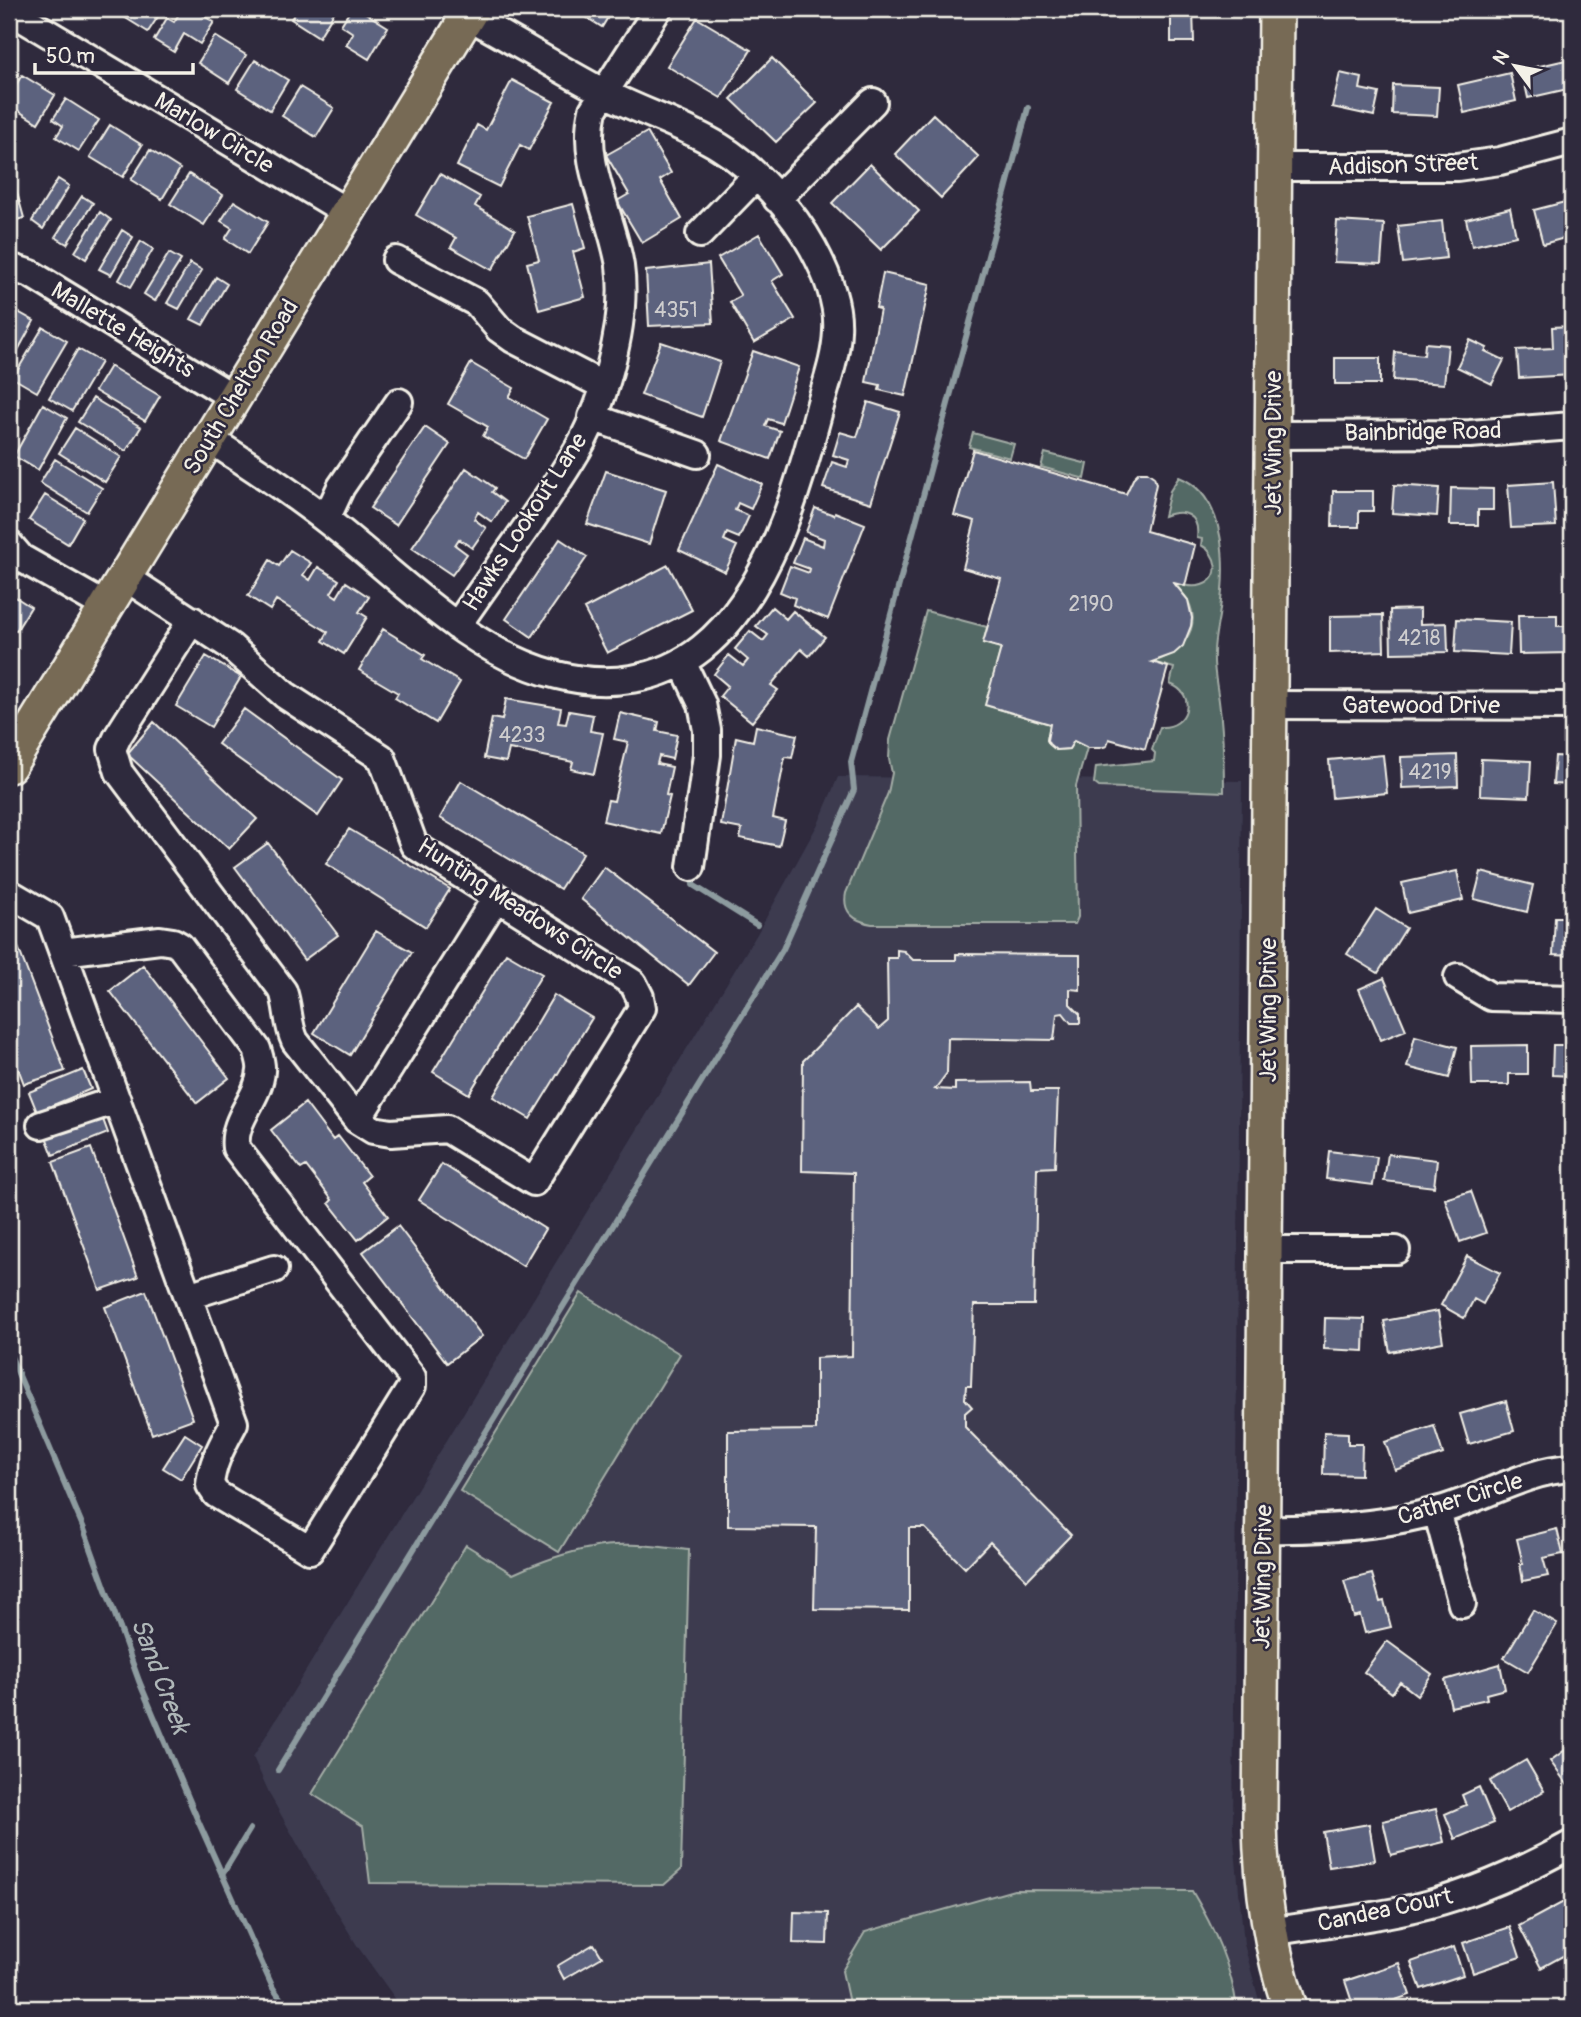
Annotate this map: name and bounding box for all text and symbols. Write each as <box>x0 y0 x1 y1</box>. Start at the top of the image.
scale bar <box>35 32 192 76</box>
north arrow <box>1480 32 1550 102</box>
text: 50 m <box>46 43 95 70</box>
text: N <box>1488 46 1515 69</box>
street label: Marlow Circle <box>149 86 279 180</box>
street label: Addison Street <box>1327 148 1479 182</box>
street label: Mallette Heights <box>46 276 200 384</box>
street label: South Chelton Road <box>177 294 305 480</box>
house number: 4351 <box>654 297 698 324</box>
street label: Jet Wing Drive <box>1259 370 1288 515</box>
street label: Bainbridge Road <box>1344 416 1502 448</box>
street label: Hawks Lookout Lane <box>456 427 594 617</box>
house number: 2190 <box>1068 591 1114 618</box>
house number: 4218 <box>1398 625 1440 652</box>
street label: Gatewood Drive <box>1342 691 1500 720</box>
house number: 4233 <box>499 722 545 749</box>
house number: 4219 <box>1409 759 1451 786</box>
street label: Hunting Meadows Circle <box>412 832 628 986</box>
street label: Jet Wing Drive <box>1254 937 1283 1082</box>
street label: Cather Circle <box>1394 1466 1526 1532</box>
street label: Jet Wing Drive <box>1247 1504 1279 1650</box>
water label: Sand Creek <box>123 1614 197 1740</box>
street label: Candea Court <box>1315 1882 1455 1938</box>

